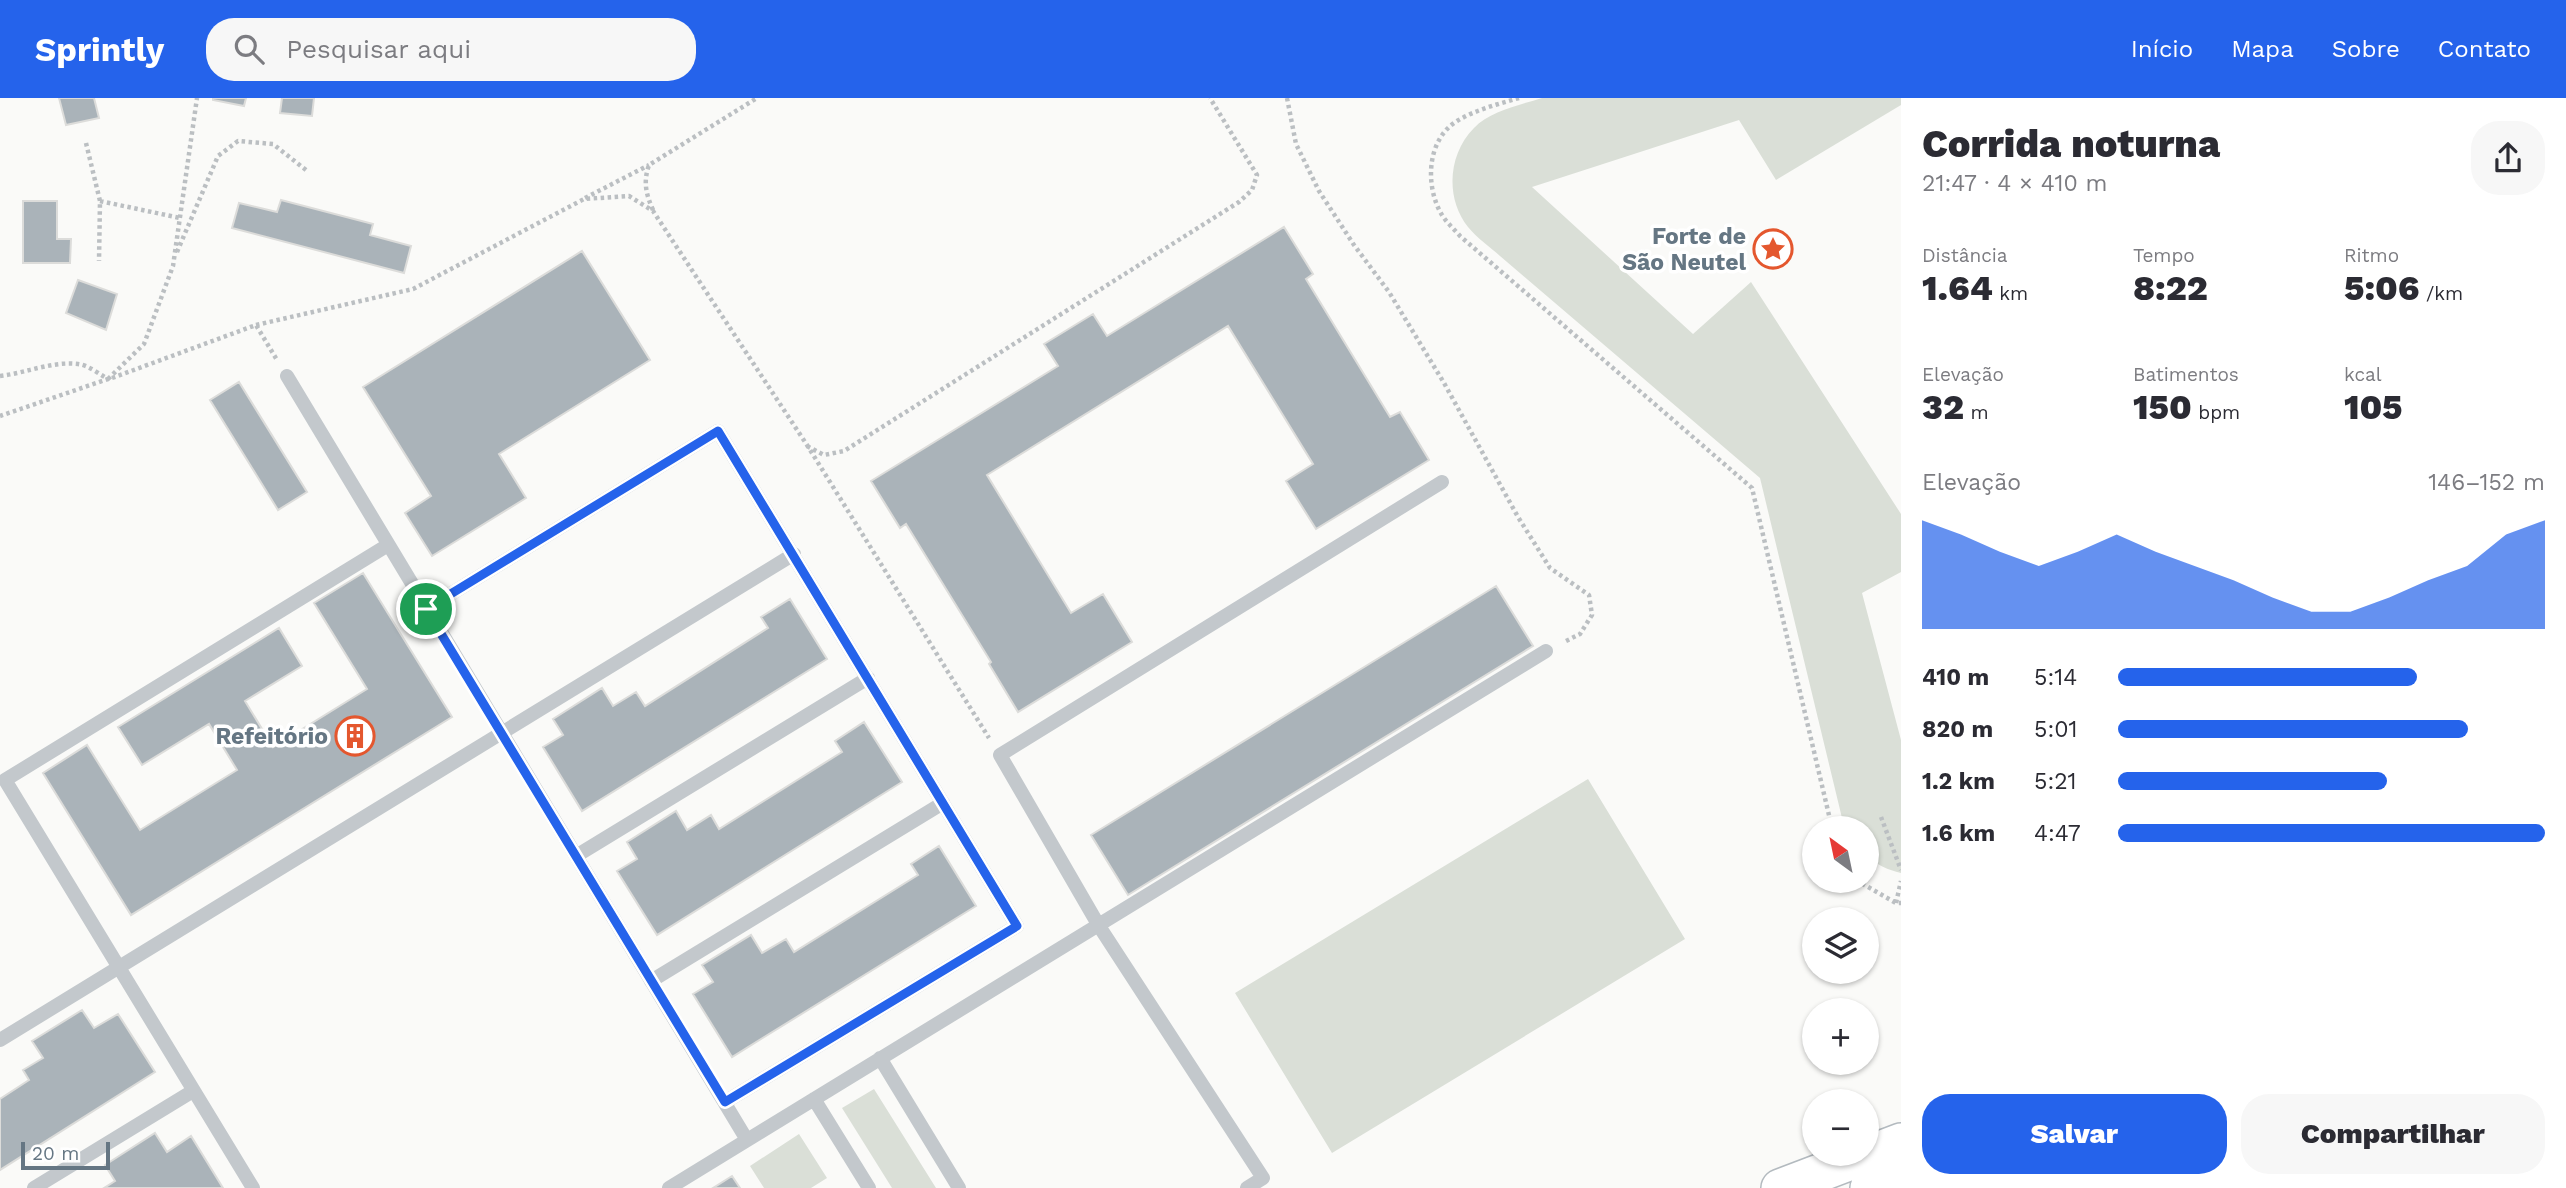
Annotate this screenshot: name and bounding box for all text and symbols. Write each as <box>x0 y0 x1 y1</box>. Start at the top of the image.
search box <box>206 18 696 81</box>
text: Sprintly <box>35 30 164 69</box>
icon: search <box>230 30 268 68</box>
text: Pesquisar aqui <box>286 34 471 64</box>
text: Início <box>2131 35 2193 63</box>
text: Mapa <box>2231 35 2294 63</box>
text: Sobre <box>2332 35 2400 63</box>
text: Contato <box>2438 35 2531 63</box>
button: share <box>2471 121 2545 195</box>
text: Corrida noturna <box>1922 122 2220 166</box>
text: 21:47 · 4 × 410 m <box>1922 170 2108 197</box>
place label: Forte de São Neutel <box>1622 223 1746 276</box>
place icon: Forte de São Neutel <box>1752 228 1794 270</box>
text: Distância <box>1922 244 2008 267</box>
text: Tempo <box>2133 244 2195 267</box>
text: Ritmo <box>2344 244 2399 267</box>
text: 1.64 <box>1922 267 1993 309</box>
text: 8:22 <box>2133 267 2208 309</box>
text: 5:06 <box>2344 267 2420 309</box>
text: km <box>1993 282 2028 305</box>
text: /km <box>2420 282 2463 305</box>
text: Elevação <box>1922 363 2004 386</box>
text: Batimentos <box>2133 363 2239 386</box>
text: kcal <box>2344 363 2382 386</box>
text: 32 <box>1922 386 1964 428</box>
text: 150 <box>2133 386 2192 428</box>
text: 105 <box>2344 386 2403 428</box>
text: m <box>1964 401 1989 424</box>
text: bpm <box>2192 401 2240 424</box>
text: Elevação <box>1922 469 2021 496</box>
text: 146–152 m <box>2428 469 2545 496</box>
pin <box>396 579 456 639</box>
icon: arrive <box>407 590 445 628</box>
text: 410 m <box>1922 664 1989 691</box>
text: 5:14 <box>2034 664 2077 691</box>
building icon: Refeitório <box>334 715 376 757</box>
text: 820 m <box>1922 716 1993 743</box>
text: 5:01 <box>2034 716 2077 743</box>
place label: Refeitório <box>215 723 328 750</box>
text: 1.2 km <box>1922 768 1995 795</box>
text: 5:21 <box>2034 768 2077 795</box>
north arrow <box>1802 816 1880 892</box>
map controls <box>1802 816 1879 1166</box>
text: 1.6 km <box>1922 820 1995 847</box>
text: 4:47 <box>2034 820 2081 847</box>
button: layers <box>1802 907 1879 984</box>
button: + <box>1802 998 1879 1075</box>
button: − <box>1802 1089 1879 1166</box>
button: Salvar <box>1922 1094 2227 1174</box>
button: Compartilhar <box>2241 1094 2545 1174</box>
scale bar <box>21 1139 110 1171</box>
text: 20 m <box>32 1142 79 1165</box>

